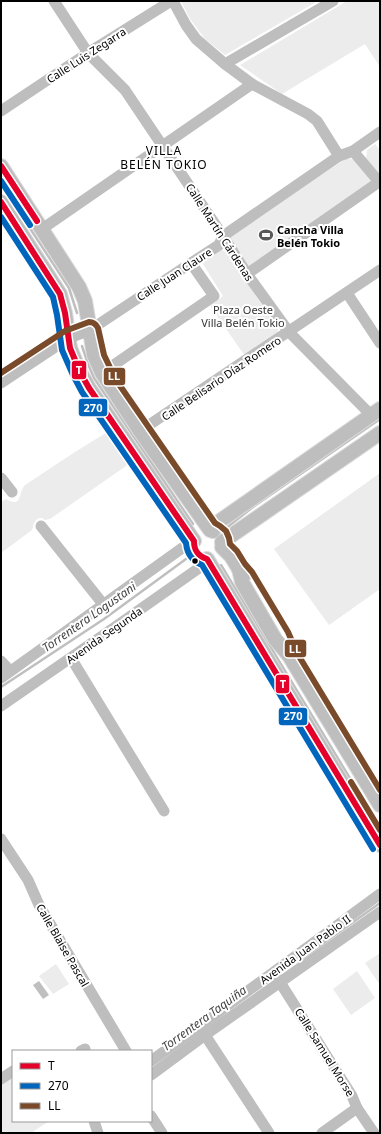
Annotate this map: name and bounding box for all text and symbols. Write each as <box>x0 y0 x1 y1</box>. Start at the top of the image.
street label: Calle Luis Zegarra <box>43 24 129 86</box>
district label: VILLA BELÉN TOKIO <box>120 142 208 173</box>
street label: Calle Martín Cárdenas <box>183 180 257 284</box>
place label: Cancha Villa Belén Tokio <box>277 222 344 250</box>
sports icon: Cancha Villa Belén Tokio <box>258 227 274 243</box>
street label: Calle Juan Claure <box>134 244 214 304</box>
park label: Plaza Oeste Villa Belén Tokio <box>201 302 285 330</box>
street label: Calle Belisario Díaz Romero <box>158 332 284 424</box>
line badge: T <box>71 360 87 380</box>
text: T <box>76 362 83 377</box>
line badge: LL <box>103 367 126 386</box>
text: LL <box>108 368 120 383</box>
line badge: 270 <box>78 398 108 417</box>
text: 270 <box>84 400 102 415</box>
unlabelled marker <box>190 556 200 566</box>
water label: Torrentera Logustani <box>39 578 140 656</box>
street label: Avenida Segunda <box>63 603 145 667</box>
line badge: LL <box>284 639 307 658</box>
text: LL <box>289 641 301 656</box>
line badge: T <box>275 674 290 694</box>
text: T <box>280 676 287 691</box>
line badge: 270 <box>278 707 308 726</box>
text: 270 <box>284 708 302 723</box>
street label: Calle Blaise Pascal <box>33 901 93 989</box>
street label: Avenida Juan Pablo II <box>256 911 354 987</box>
water label: Torrentera Taquiña <box>158 981 250 1055</box>
street label: Calle Samuel Morse <box>292 1005 358 1099</box>
legend <box>12 1050 152 1122</box>
text: T <box>48 1057 55 1074</box>
text: 270 <box>48 1077 69 1094</box>
text: LL <box>48 1097 61 1114</box>

